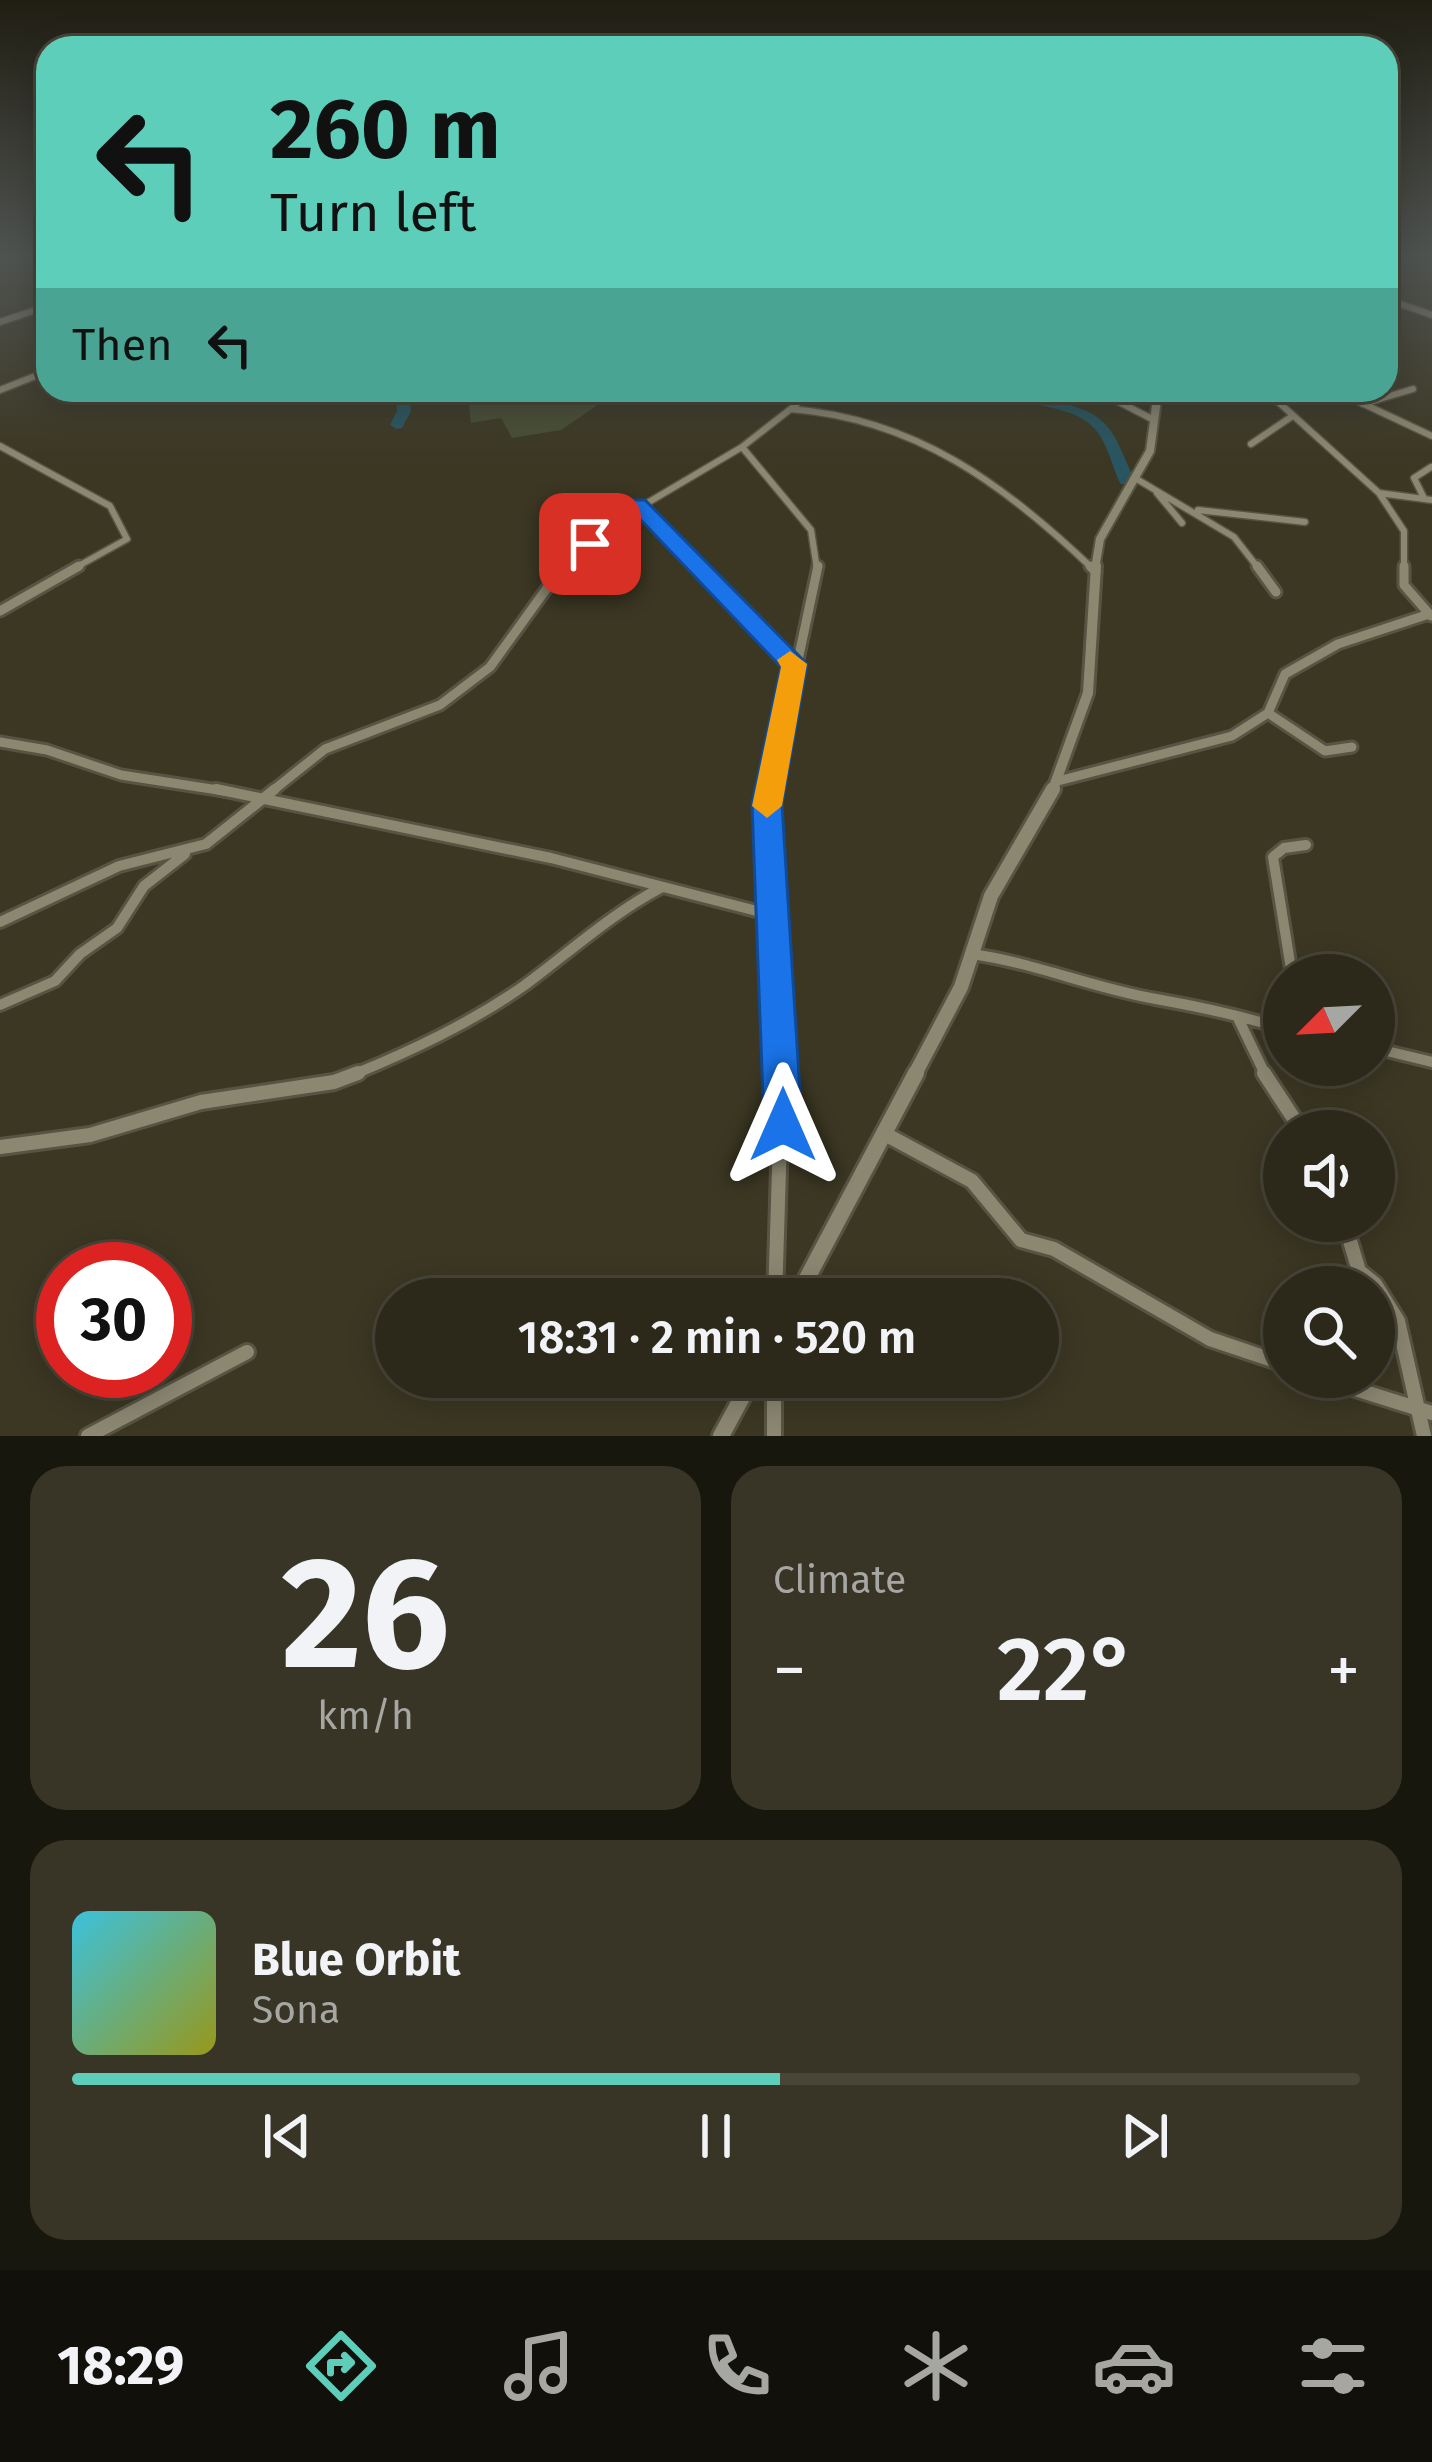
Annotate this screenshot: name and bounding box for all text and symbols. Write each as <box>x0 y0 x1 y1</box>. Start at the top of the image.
text: 260 m <box>270 79 501 180</box>
icon: left <box>72 84 228 240</box>
text: Turn left <box>270 181 477 245</box>
icon: left <box>197 312 263 378</box>
text: Then <box>72 318 173 372</box>
pin <box>539 493 641 595</box>
icon: arrive <box>557 511 623 577</box>
north arrow <box>1263 954 1395 1086</box>
map controls <box>1263 954 1395 1398</box>
position arrow <box>720 1062 846 1188</box>
button: sound <box>1263 1110 1395 1242</box>
speed limit sign: 30 <box>36 1242 192 1398</box>
button: search <box>1263 1266 1395 1398</box>
text: 18:31 · 2 min · 520 m <box>518 1311 916 1365</box>
text: 26 <box>281 1521 450 1708</box>
text: Climate <box>773 1557 906 1603</box>
text: 22° <box>997 1616 1136 1724</box>
text: − <box>773 1631 806 1710</box>
text: + <box>1327 1631 1360 1710</box>
text: km/h <box>317 1693 414 1739</box>
text: Blue Orbit <box>252 1933 460 1987</box>
text: Sona <box>252 1987 340 2033</box>
icon: previous <box>254 2103 320 2169</box>
icon: pause <box>683 2103 749 2169</box>
icon: next <box>1112 2103 1178 2169</box>
icon: directions <box>299 2324 383 2408</box>
icon: music <box>497 2324 581 2408</box>
icon: phone <box>695 2324 779 2408</box>
icon: climate <box>894 2324 978 2408</box>
icon: car <box>1092 2324 1176 2408</box>
icon: filters <box>1291 2324 1375 2408</box>
text: 18:29 <box>57 2334 184 2398</box>

